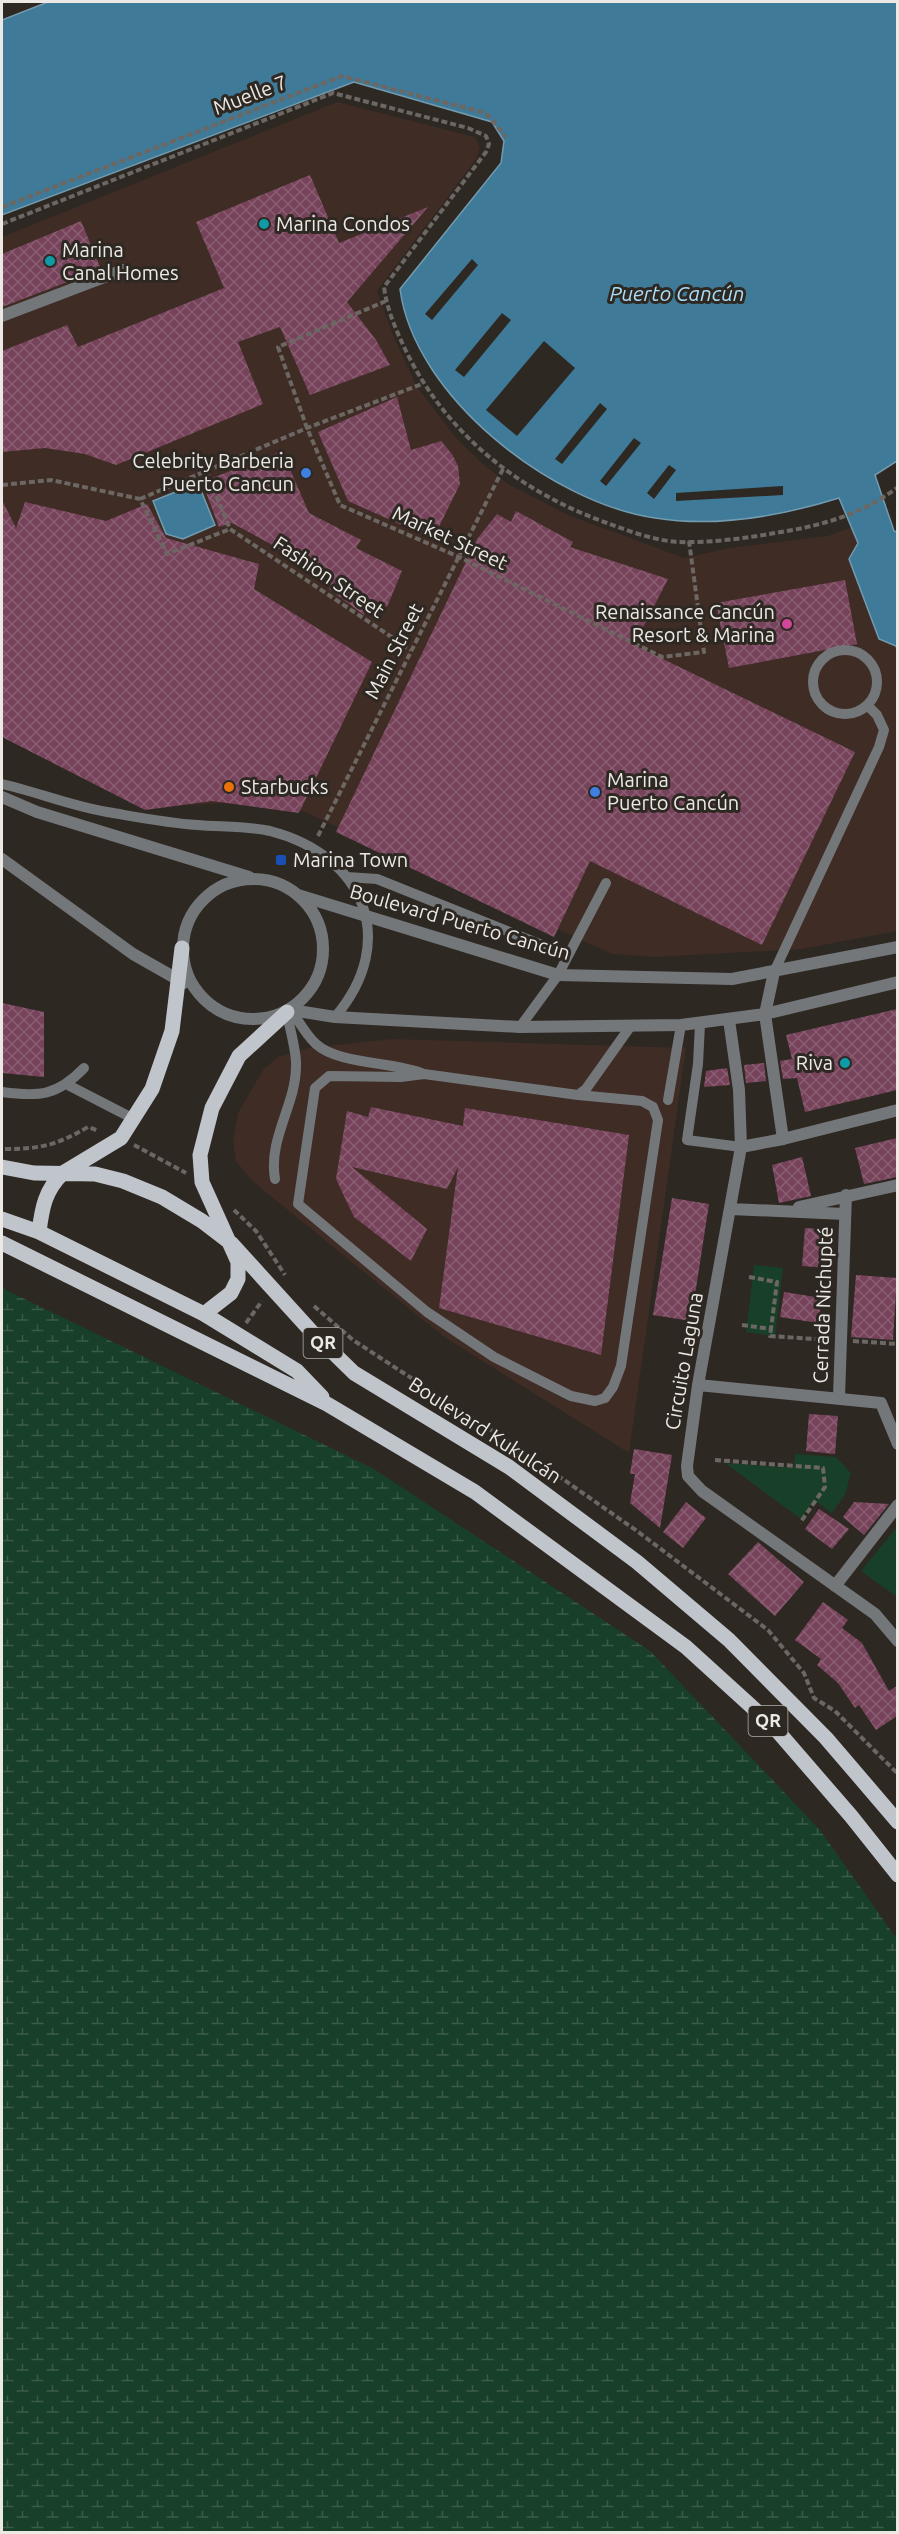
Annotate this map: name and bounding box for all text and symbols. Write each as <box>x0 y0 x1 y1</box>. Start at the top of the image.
street label: Muelle 7 <box>210 70 290 119</box>
place label: Marina Condos <box>276 212 410 235</box>
marker: Marina Condos <box>257 217 271 231</box>
place label: Marina Canal Homes <box>62 238 179 284</box>
marker: Marina Canal Homes <box>43 254 57 268</box>
water label: Puerto Cancún <box>609 281 745 305</box>
place label: Celebrity Barberia Puerto Cancun <box>132 449 294 495</box>
marker: Celebrity Barberia Puerto Cancun <box>299 466 313 480</box>
street label: Market Street <box>389 501 512 574</box>
street label: Fashion Street <box>270 531 389 622</box>
street label: Main Street <box>360 599 428 702</box>
place label: Renaissance Cancún Resort & Marina <box>595 600 775 646</box>
marker: Renaissance Cancún Resort & Marina <box>780 617 794 631</box>
place label: Marina Puerto Cancún <box>607 768 739 814</box>
place label: Starbucks <box>241 775 328 798</box>
marker: Starbucks <box>222 780 236 794</box>
marker: Marina Puerto Cancún <box>588 785 602 799</box>
place label: Marina Town <box>293 848 408 871</box>
marker: Marina Town <box>274 853 288 867</box>
street label: Boulevard Puerto Cancún <box>347 879 573 964</box>
place label: Riva <box>796 1051 833 1074</box>
marker: Riva <box>838 1056 852 1070</box>
street label: Cerrada Nichupté <box>808 1226 837 1384</box>
street label: Circuito Laguna <box>660 1290 707 1432</box>
road number: QR <box>304 1328 342 1358</box>
street label: Boulevard Kukulcán <box>405 1372 566 1487</box>
road number: QR <box>748 1706 788 1736</box>

